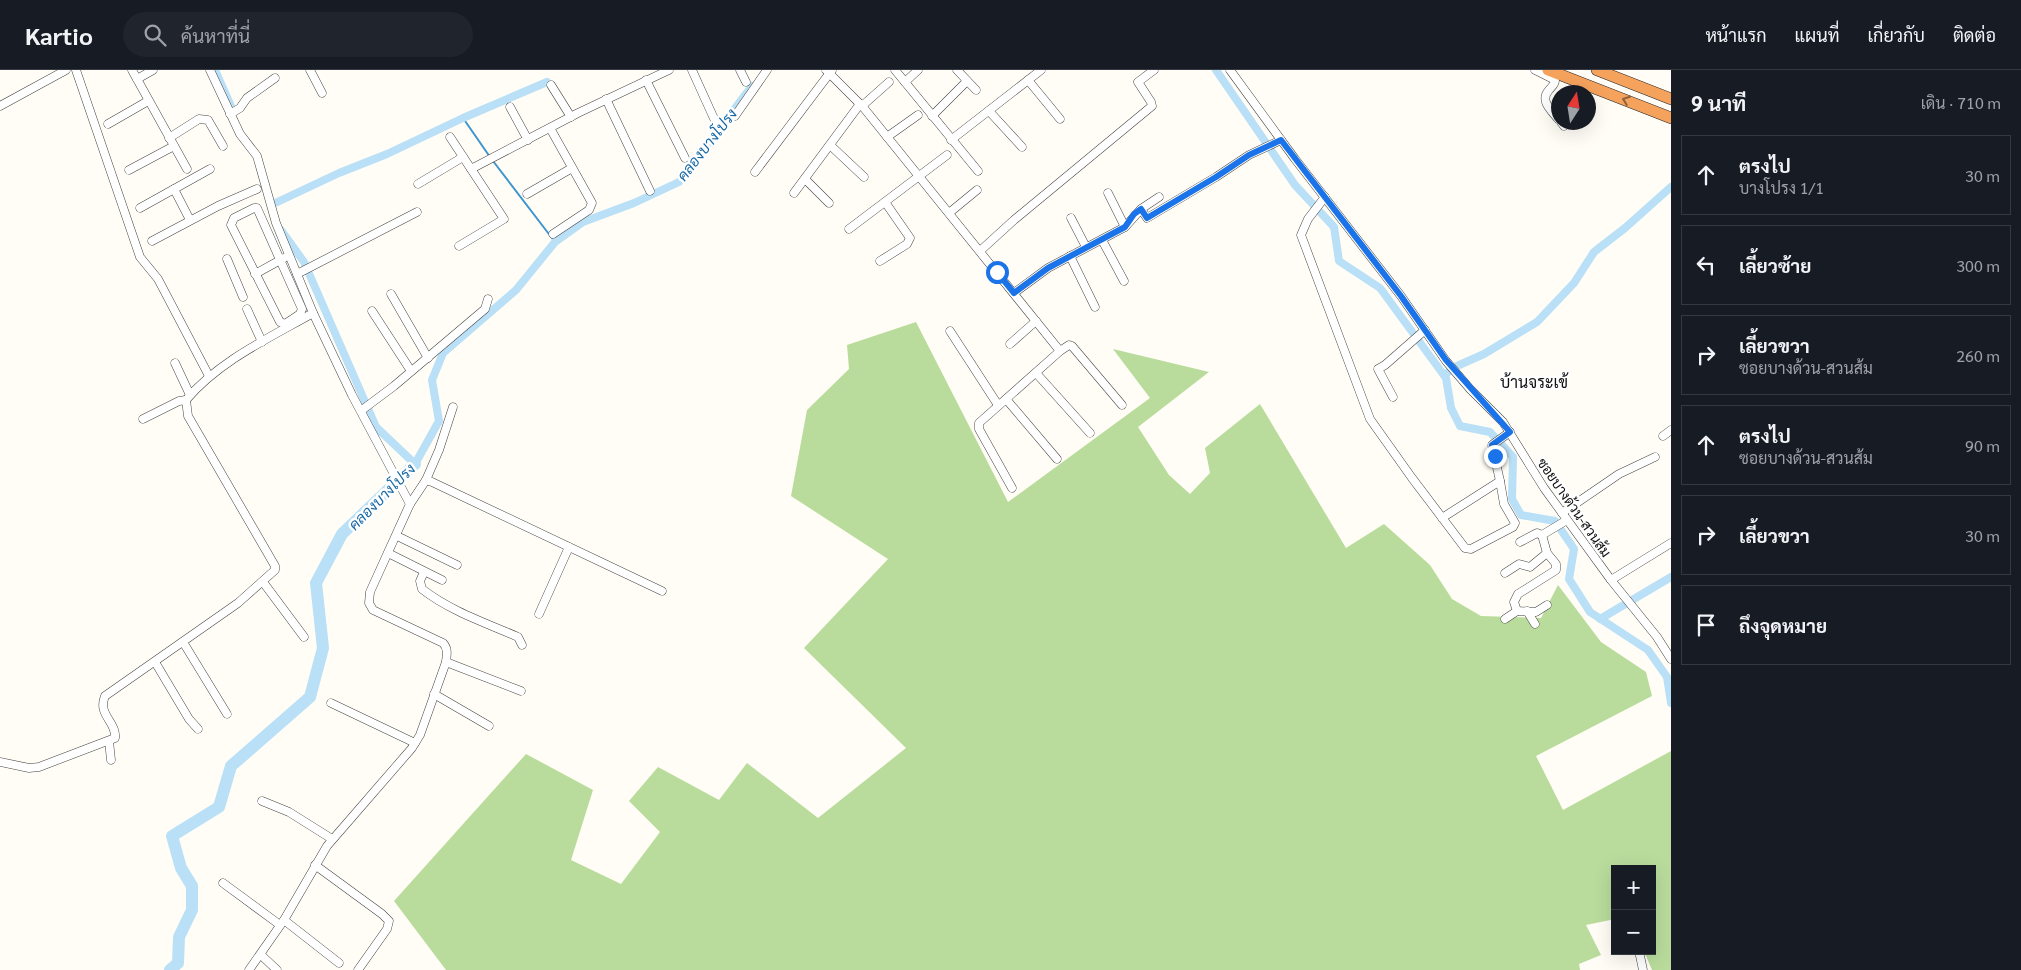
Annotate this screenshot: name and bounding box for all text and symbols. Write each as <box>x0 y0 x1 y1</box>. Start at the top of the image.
search box <box>123 12 473 57</box>
text: Kartio <box>25 19 93 51</box>
icon: search <box>141 21 169 49</box>
text: ค้นหาที่นี่ <box>181 23 250 47</box>
text: หน้าแรก <box>1705 23 1767 46</box>
text: แผนที่ <box>1795 23 1839 46</box>
text: เกี่ยวกับ <box>1867 23 1925 46</box>
text: ติดต่อ <box>1953 23 1996 46</box>
north arrow <box>1551 85 1596 130</box>
text: 9 นาที <box>1691 89 1746 116</box>
text: เดิน · 710 m <box>1921 92 2001 113</box>
one-way arrow <box>1622 96 1630 106</box>
water label: คลองบางโปรง <box>672 104 740 184</box>
text: ตรงไป <box>1739 153 1791 177</box>
icon: ahead <box>1692 161 1720 189</box>
text: 30 m <box>1965 165 2000 186</box>
text: บางโปรง 1/1 <box>1739 177 1824 198</box>
icon: left <box>1692 251 1720 279</box>
text: เลี้ยวซ้าย <box>1739 253 1811 277</box>
text: 300 m <box>1956 255 2000 276</box>
route start <box>986 261 1009 284</box>
text: เลี้ยวขวา <box>1739 333 1810 357</box>
icon: right <box>1692 341 1720 369</box>
text: 260 m <box>1956 345 2000 366</box>
text: ซอยบางด้วน-สวนส้ม <box>1739 357 1873 378</box>
district label: บ้านจระเข้ <box>1500 371 1569 392</box>
text: ตรงไป <box>1739 423 1791 447</box>
icon: ahead <box>1692 431 1720 459</box>
text: 90 m <box>1965 435 2000 456</box>
route end <box>1484 445 1507 468</box>
text: ซอยบางด้วน-สวนส้ม <box>1739 447 1873 468</box>
street label: ซอยบางด้วน-สวนส้ม <box>1534 454 1616 560</box>
water label: คลองบางโปรง <box>344 458 419 533</box>
icon: right <box>1692 521 1720 549</box>
text: เลี้ยวขวา <box>1739 523 1810 547</box>
text: 30 m <box>1965 525 2000 546</box>
icon: arrive <box>1692 611 1720 639</box>
text: ถึงจุดหมาย <box>1739 613 1827 637</box>
map controls <box>1611 865 1656 955</box>
button: + <box>1611 865 1656 910</box>
button: − <box>1611 910 1656 955</box>

